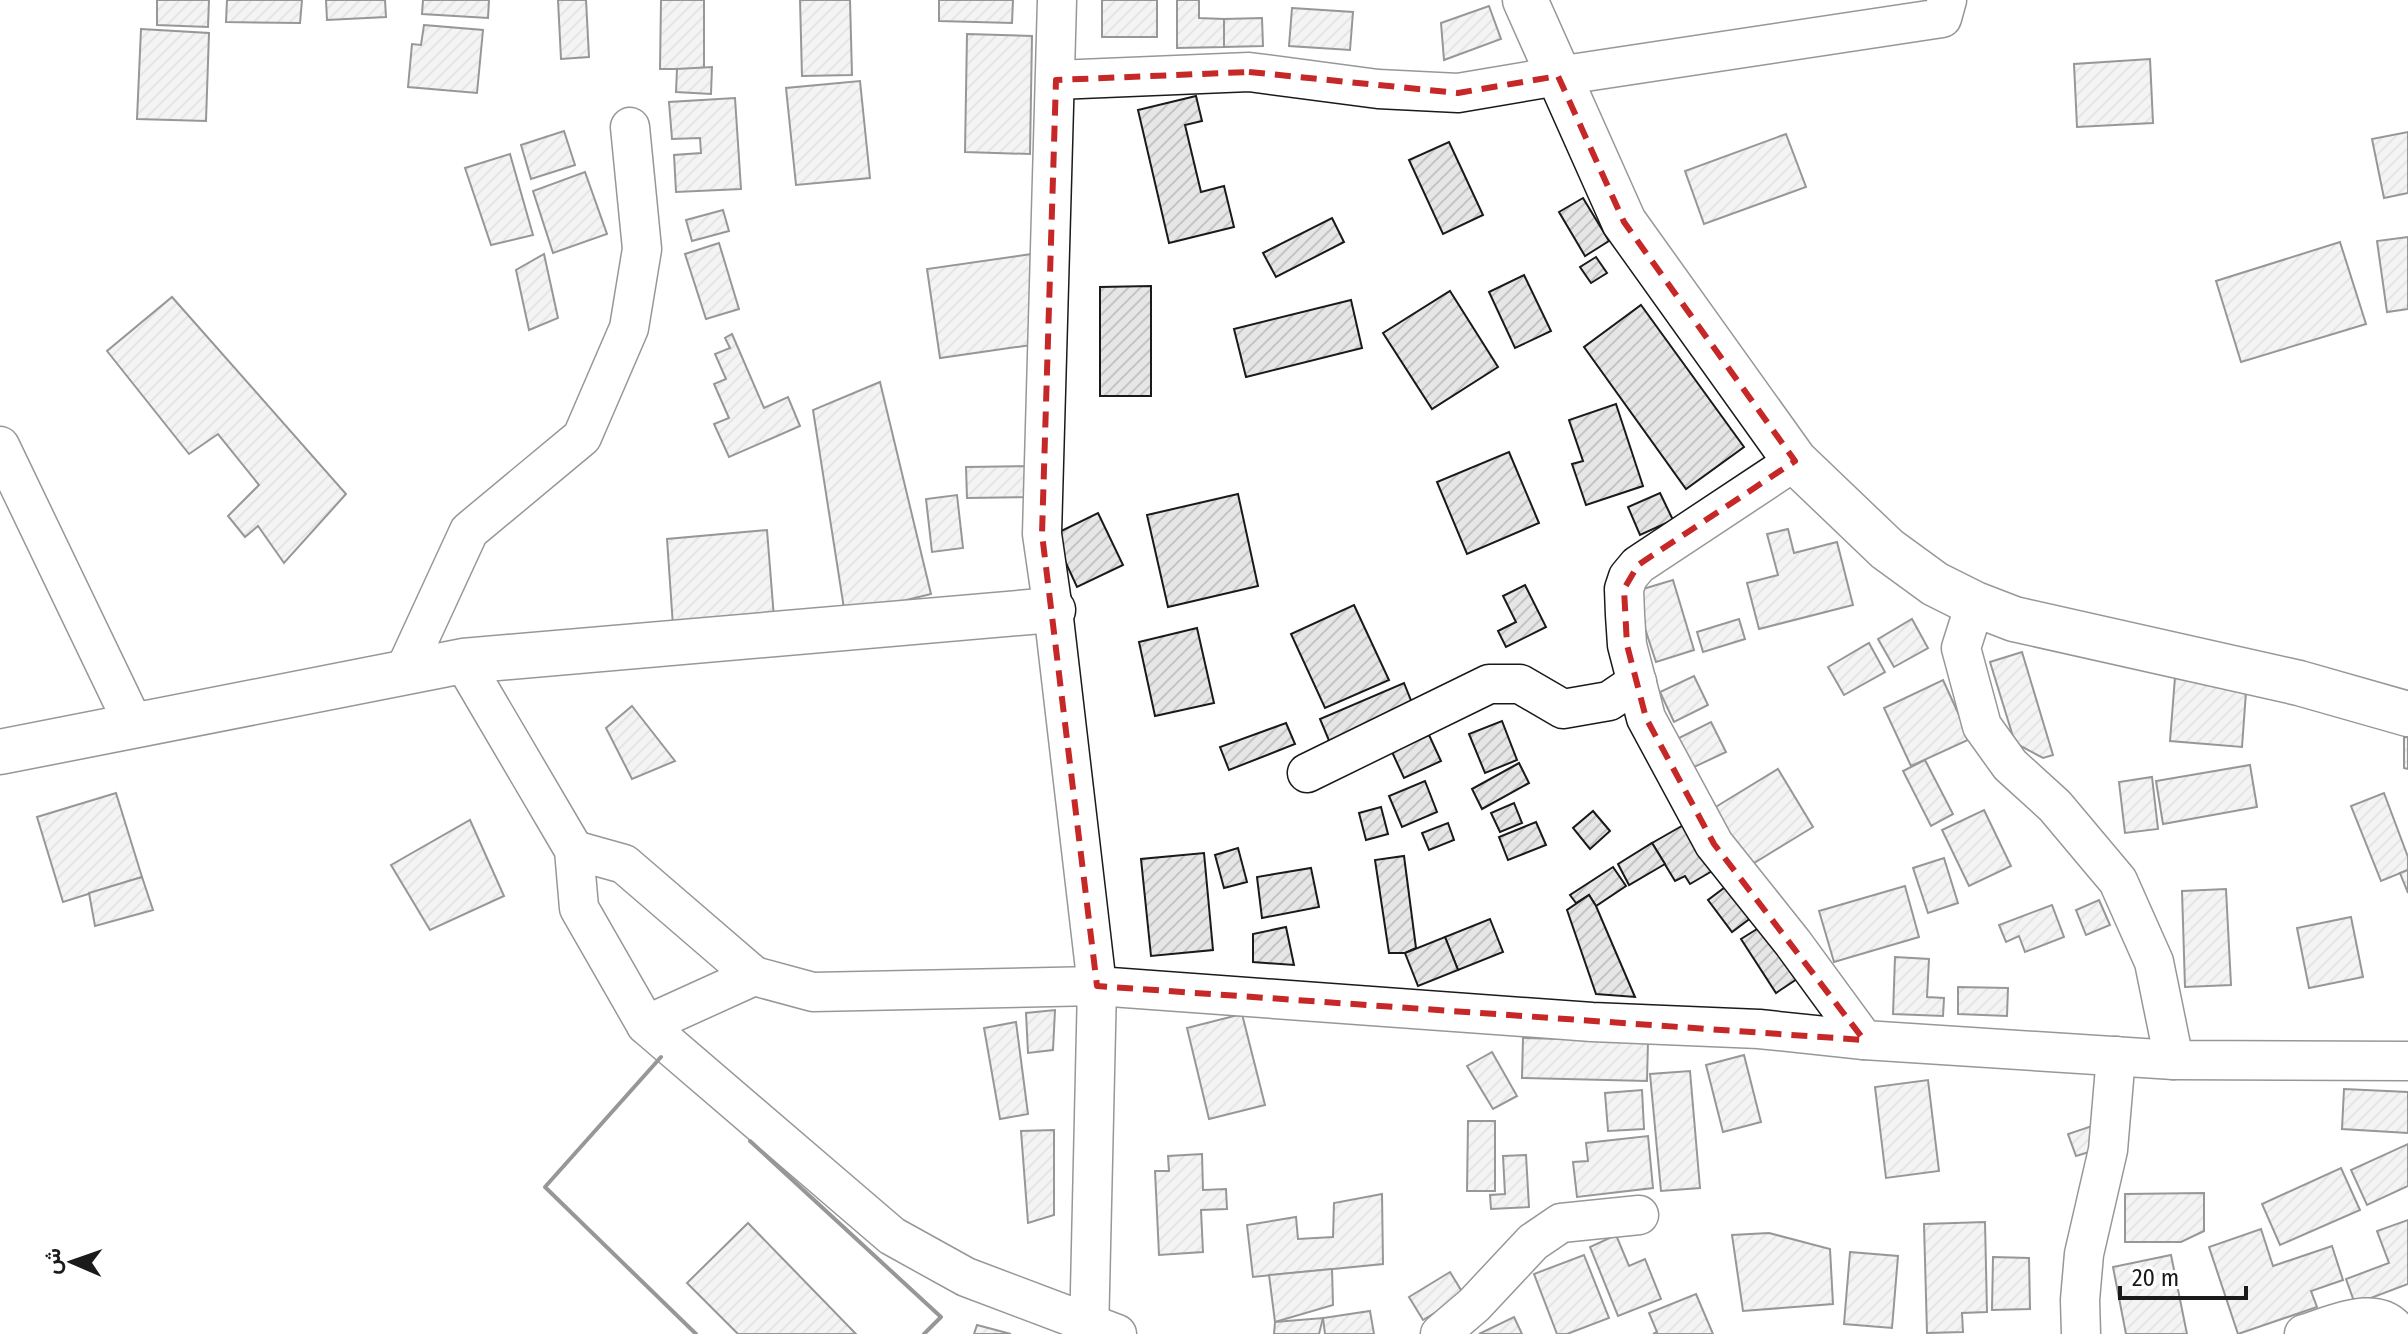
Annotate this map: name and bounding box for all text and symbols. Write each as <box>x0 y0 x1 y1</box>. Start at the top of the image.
north arrow <box>32 1222 112 1302</box>
text: ش <box>39 1248 66 1275</box>
scale bar <box>2120 1250 2246 1300</box>
text: 20 m <box>2132 1264 2179 1292</box>

